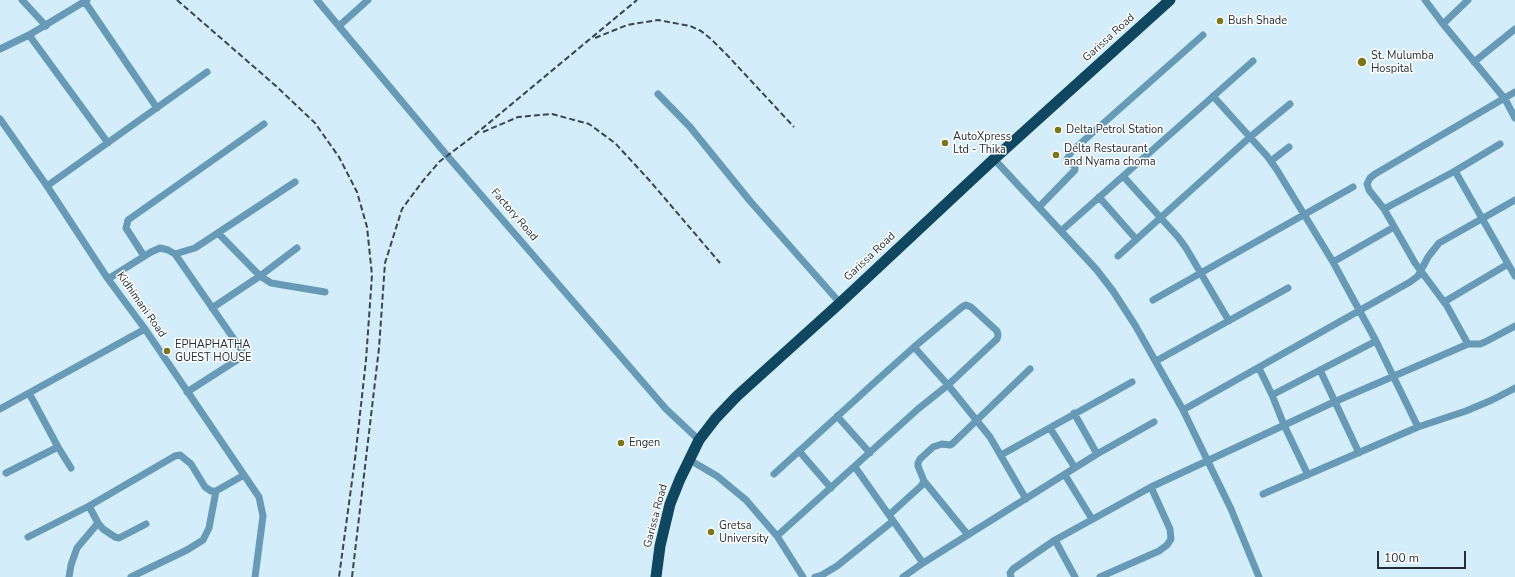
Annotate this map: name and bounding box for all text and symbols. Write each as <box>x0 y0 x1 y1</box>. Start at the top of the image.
street label: Garissa Road <box>1080 11 1138 65</box>
place label: Bush Shade <box>1228 14 1287 28</box>
marker: Bush Shade <box>1215 16 1225 26</box>
place label: St. Mulumba Hospital <box>1371 49 1434 75</box>
marker: St. Mulumba Hospital <box>1356 56 1368 68</box>
place label: Delta Petrol Station <box>1066 123 1163 137</box>
marker: Delta Petrol Station <box>1053 125 1063 135</box>
place label: AutoXpress Ltd - Thika <box>953 130 1011 156</box>
marker: AutoXpress Ltd - Thika <box>940 138 950 148</box>
place label: Delta Restaurant and Nyama choma <box>1064 142 1156 168</box>
marker: Delta Restaurant and Nyama choma <box>1051 150 1061 160</box>
street label: Factory Road <box>488 186 540 244</box>
street label: Garissa Road <box>842 230 898 284</box>
street label: Kidhimani Road <box>113 270 169 340</box>
place label: EPHAPHATHA GUEST HOUSE <box>175 338 251 364</box>
marker: EPHAPHATHA GUEST HOUSE <box>162 346 172 356</box>
place label: Engen <box>629 436 660 450</box>
marker: Engen <box>616 438 626 448</box>
street label: Garissa Road <box>641 483 671 549</box>
place label: Gretsa University <box>719 519 769 545</box>
marker: Gretsa University <box>706 527 716 537</box>
scale bar <box>1379 543 1468 569</box>
text: 100 m <box>1384 550 1419 566</box>

